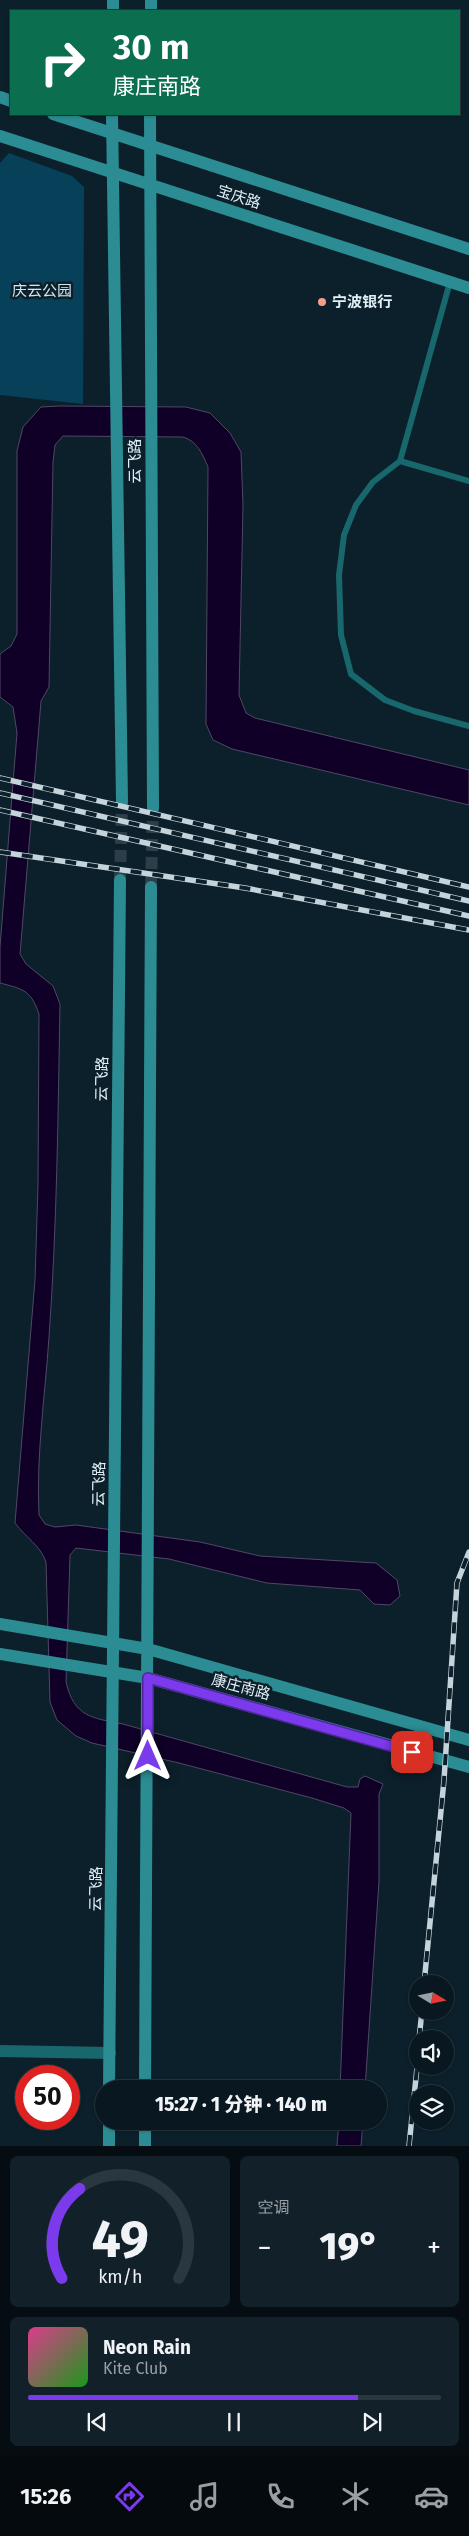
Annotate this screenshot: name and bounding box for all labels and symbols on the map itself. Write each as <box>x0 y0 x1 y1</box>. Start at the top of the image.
street label: 宝庆路 <box>215 181 263 213</box>
park label: 庆云公园 <box>12 282 72 300</box>
place label: 宁波银行 <box>332 293 392 311</box>
marker: 宁波银行 <box>316 296 328 308</box>
street label: 云飞路 <box>126 438 144 484</box>
street label: 云飞路 <box>93 1056 111 1102</box>
street label: 云飞路 <box>90 1461 108 1507</box>
street label: 康庄南路 <box>210 1671 272 1703</box>
position arrow <box>121 1729 173 1781</box>
pin <box>391 1731 433 1773</box>
street label: 云飞路 <box>87 1866 105 1912</box>
north arrow <box>409 1975 454 2020</box>
speed limit sign: 50 <box>15 2065 80 2130</box>

